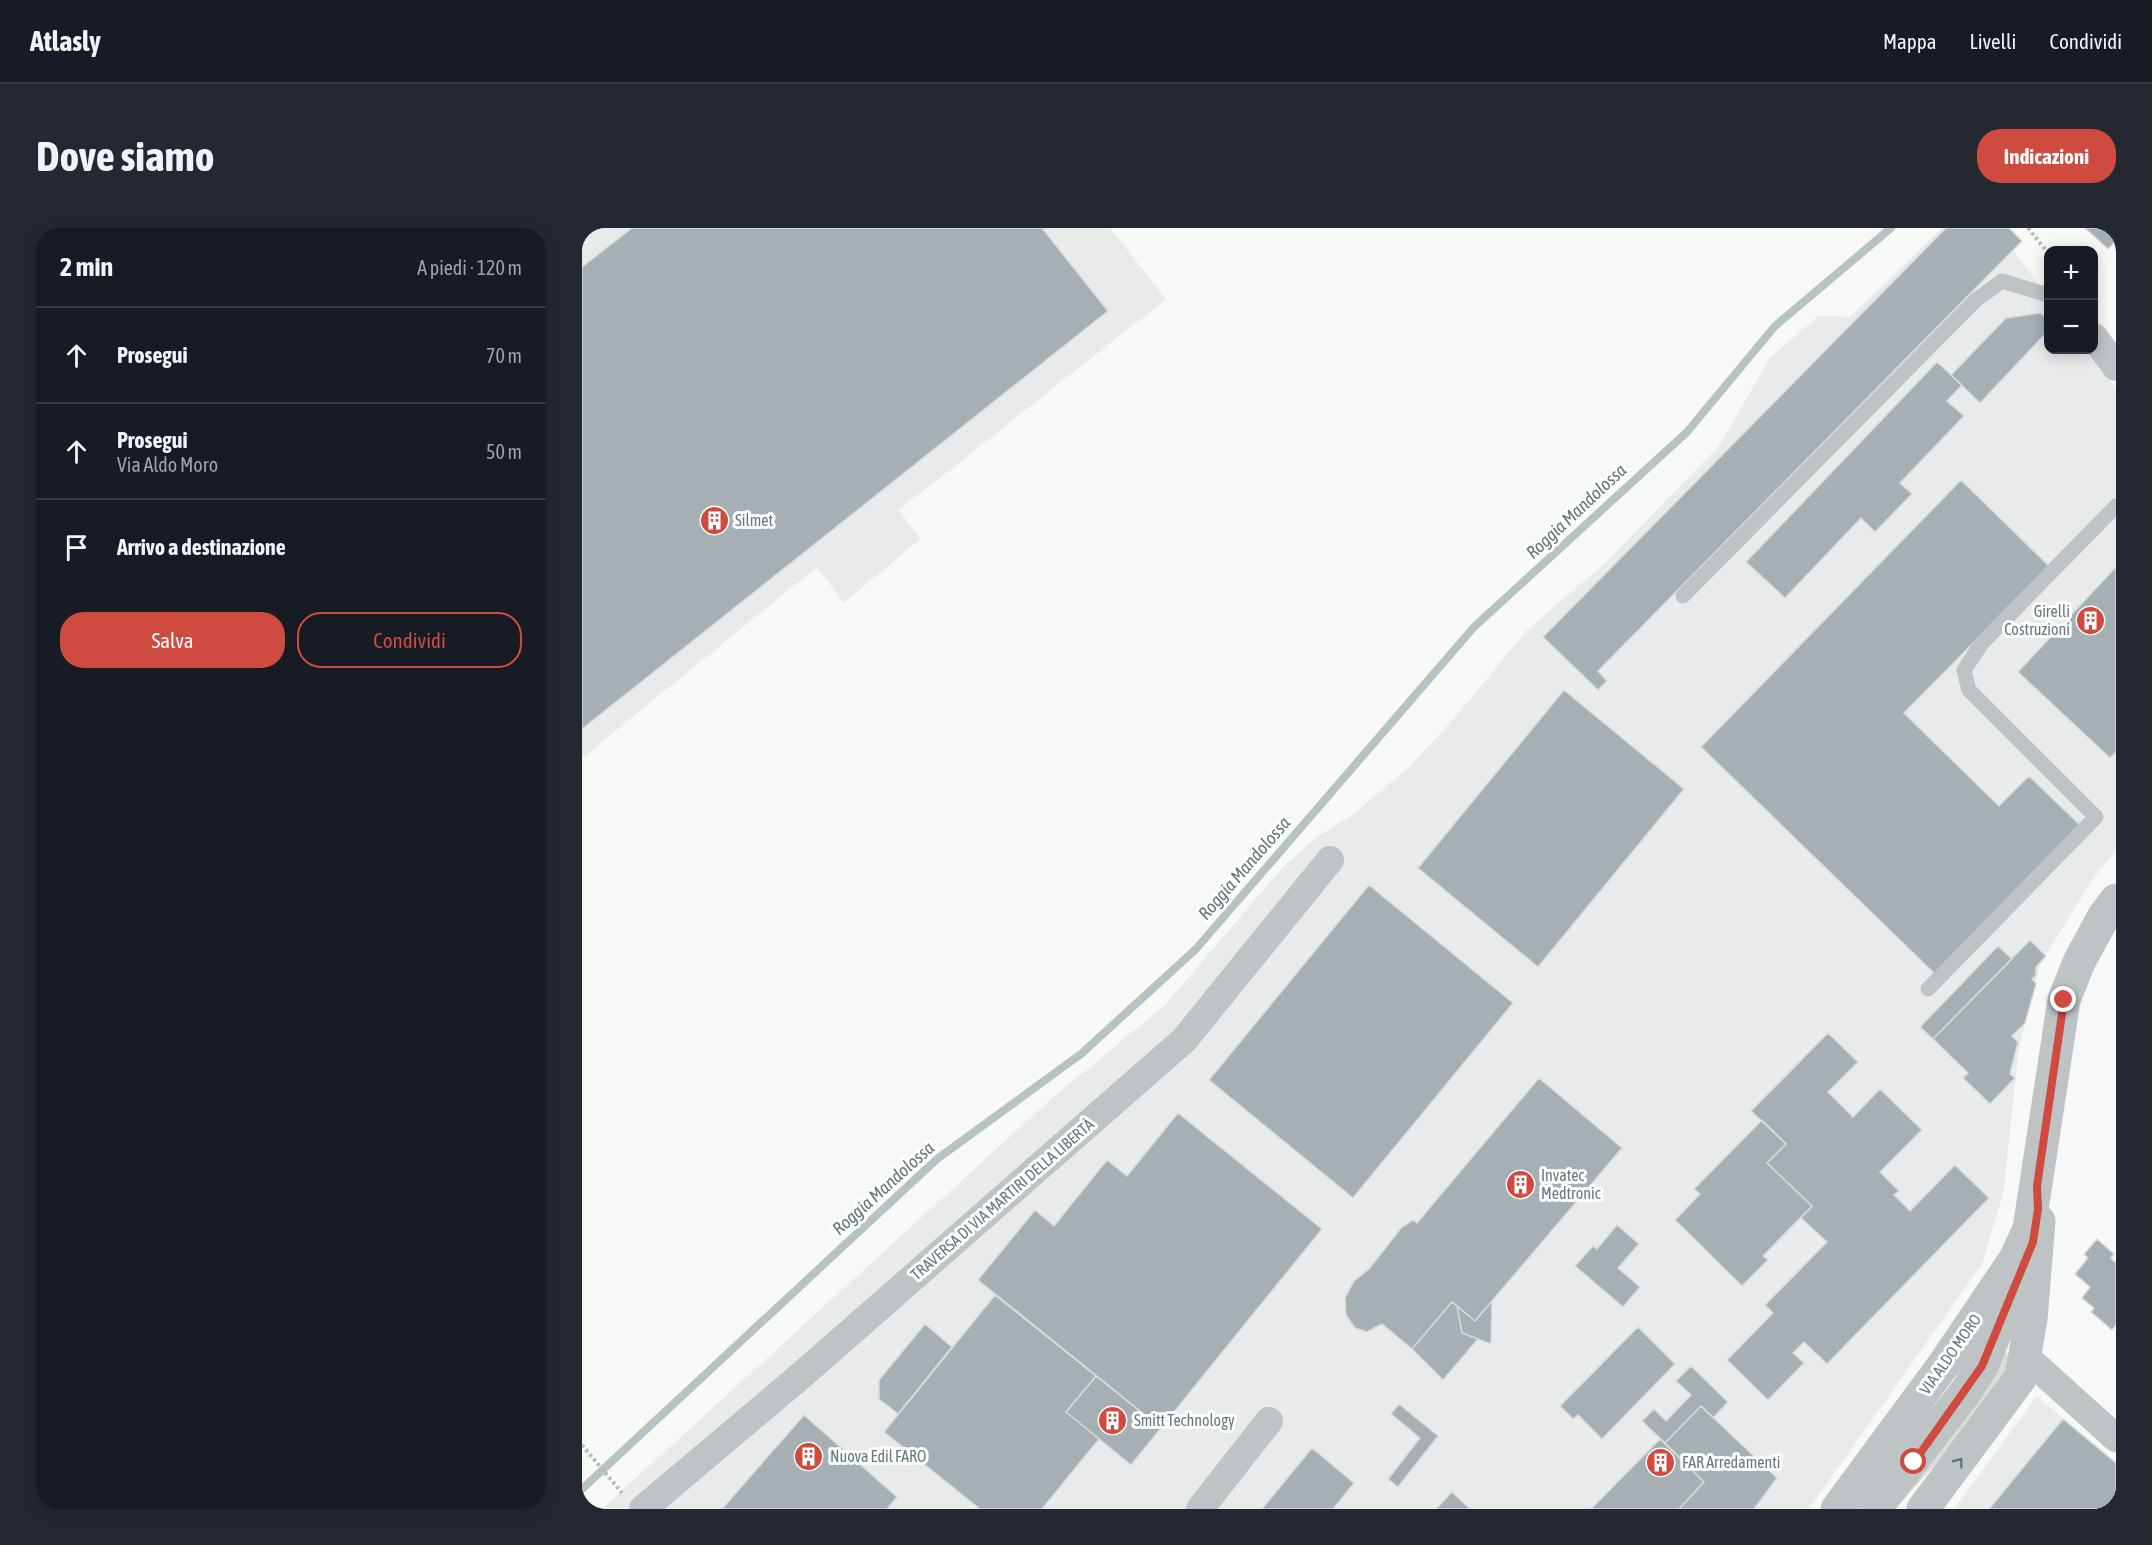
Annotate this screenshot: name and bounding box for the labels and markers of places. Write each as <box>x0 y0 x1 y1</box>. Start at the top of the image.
building icon: Silmet <box>698 504 730 536</box>
place label: Silmet <box>735 511 773 529</box>
place label: Girelli Costruzioni <box>2004 602 2070 638</box>
building icon: Girelli Costruzioni <box>2075 604 2107 636</box>
place label: Invatec Medtronic <box>1541 1166 1601 1202</box>
building icon: Invatec Medtronic <box>1504 1168 1536 1200</box>
building icon: Smitt Technology <box>1097 1404 1129 1436</box>
place label: Smitt Technology <box>1134 1411 1235 1430</box>
building icon: Nuova Edil FARO <box>793 1440 825 1472</box>
building icon: FAR Arredamenti <box>1645 1446 1677 1478</box>
place label: Nuova Edil FARO <box>830 1447 926 1465</box>
place label: FAR Arredamenti <box>1682 1453 1780 1471</box>

